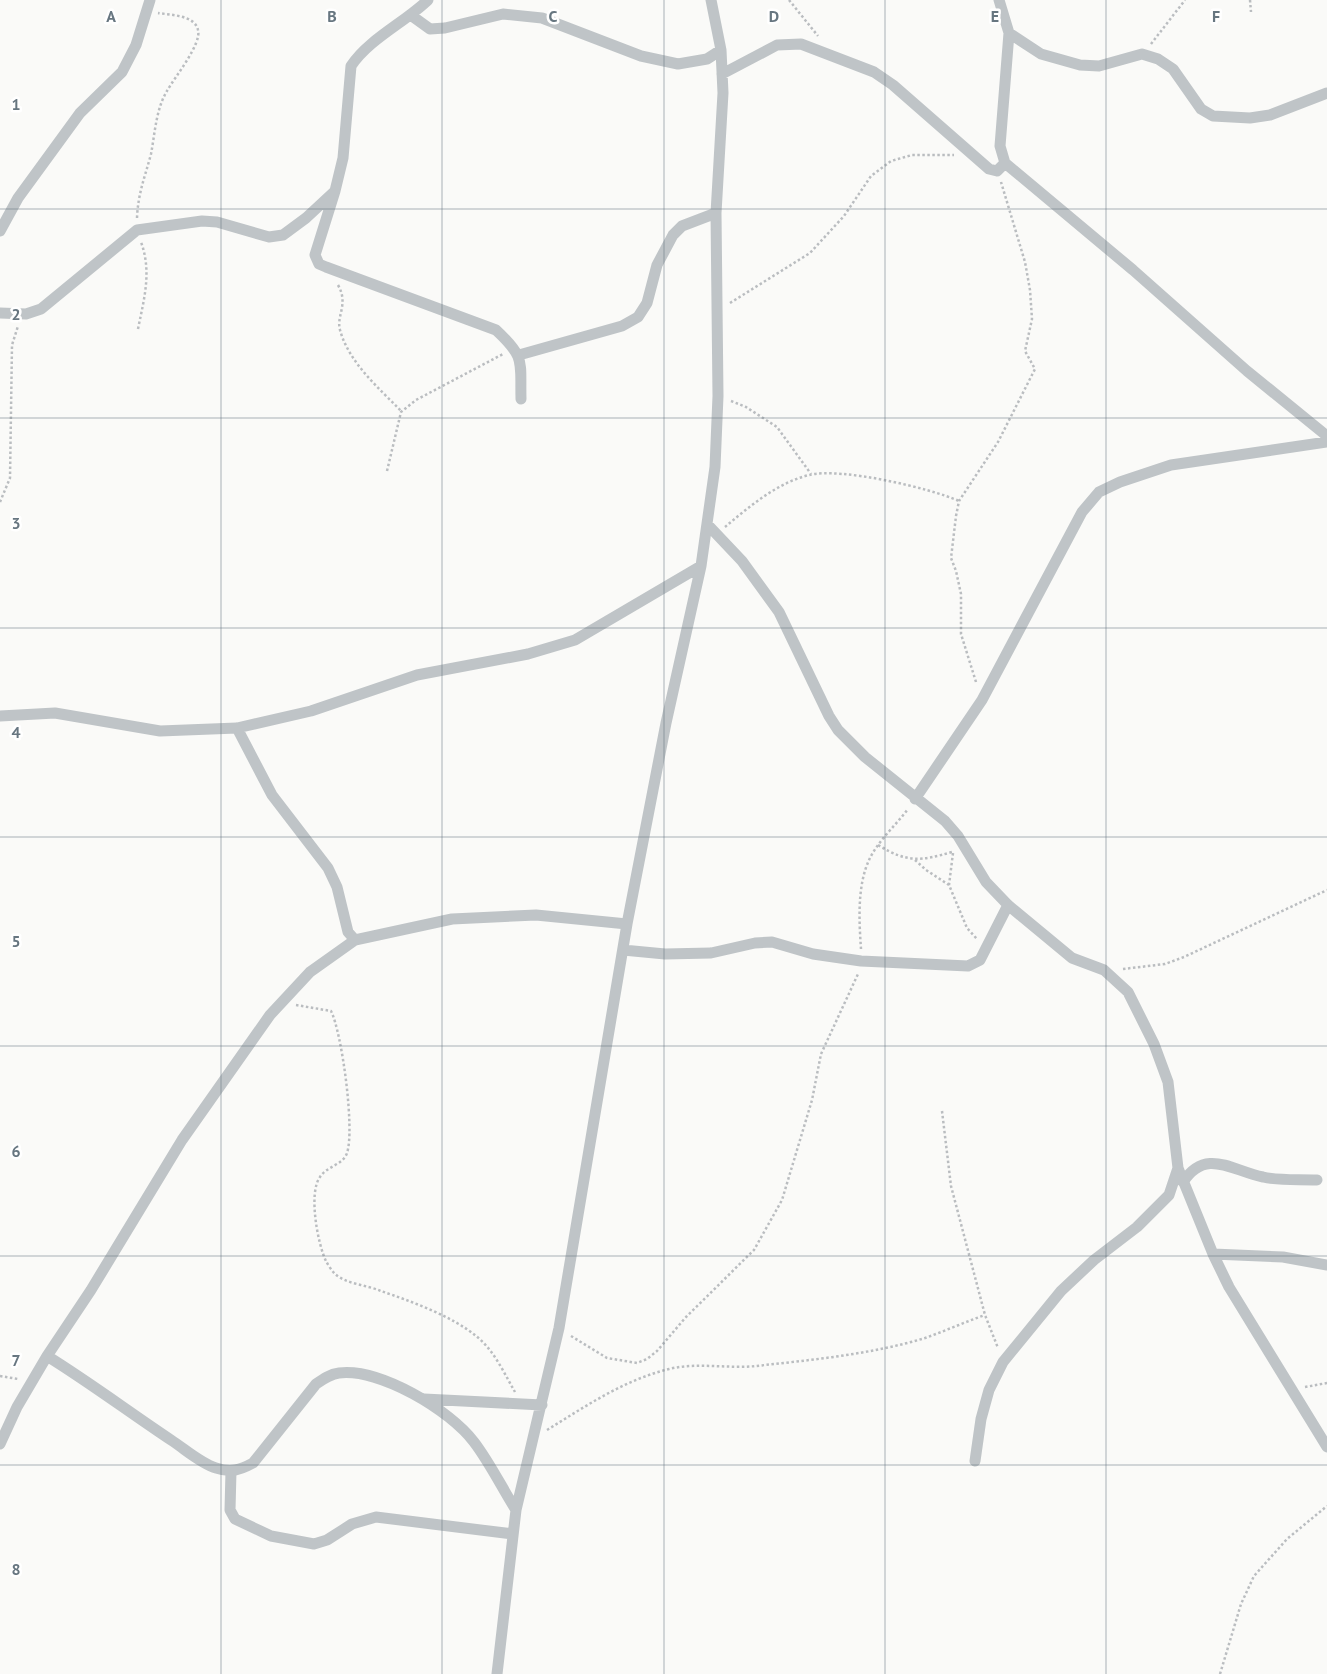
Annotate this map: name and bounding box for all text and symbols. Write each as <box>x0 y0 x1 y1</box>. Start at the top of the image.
text: A <box>106 6 116 26</box>
text: B <box>327 6 337 26</box>
text: C <box>549 6 558 26</box>
text: D <box>769 6 779 26</box>
text: E <box>991 6 999 26</box>
text: F <box>1212 6 1220 26</box>
text: 1 <box>11 94 21 114</box>
text: 2 <box>11 304 21 324</box>
text: 3 <box>11 513 21 533</box>
text: 4 <box>11 722 21 742</box>
text: 5 <box>11 931 21 951</box>
text: 6 <box>11 1141 21 1161</box>
text: 7 <box>11 1350 21 1370</box>
text: 8 <box>11 1559 21 1579</box>

